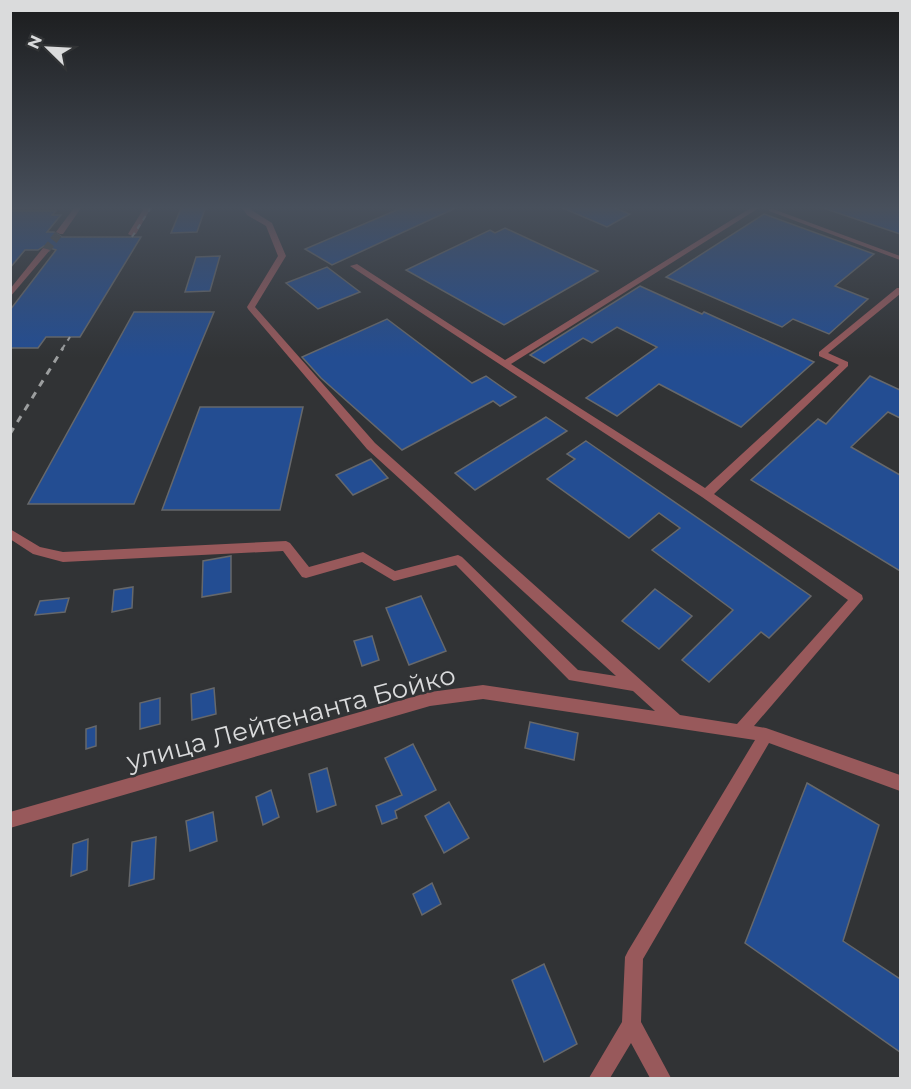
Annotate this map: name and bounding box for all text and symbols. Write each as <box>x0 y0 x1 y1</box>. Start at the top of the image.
north arrow <box>18 18 78 78</box>
text: N <box>23 32 46 52</box>
street label: улица Лейтенанта Бойко <box>122 659 459 778</box>

